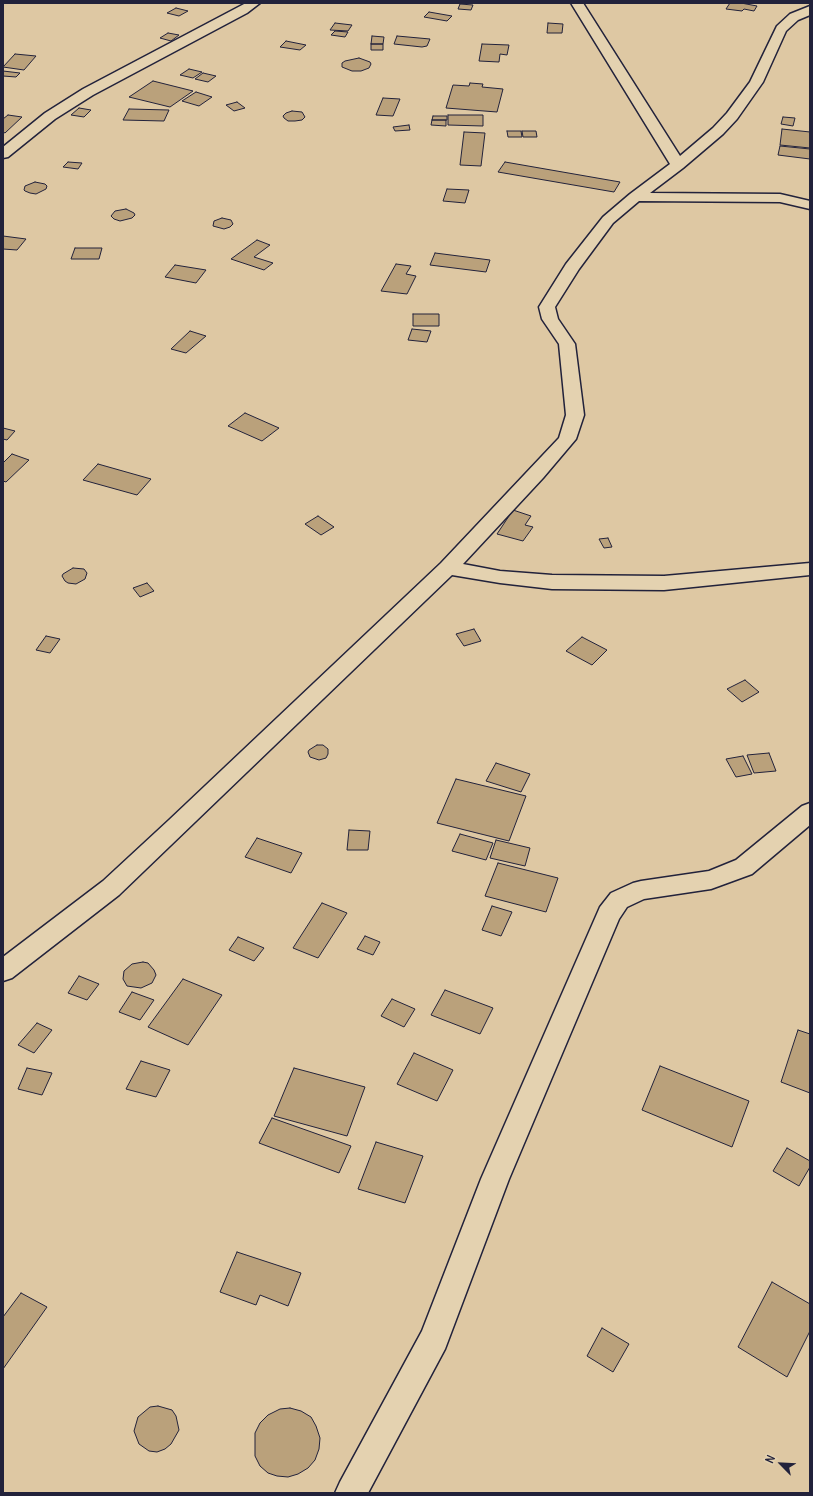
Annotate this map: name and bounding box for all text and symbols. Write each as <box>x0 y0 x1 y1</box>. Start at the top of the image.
north arrow <box>761 1444 801 1484</box>
text: N <box>762 1453 778 1465</box>

